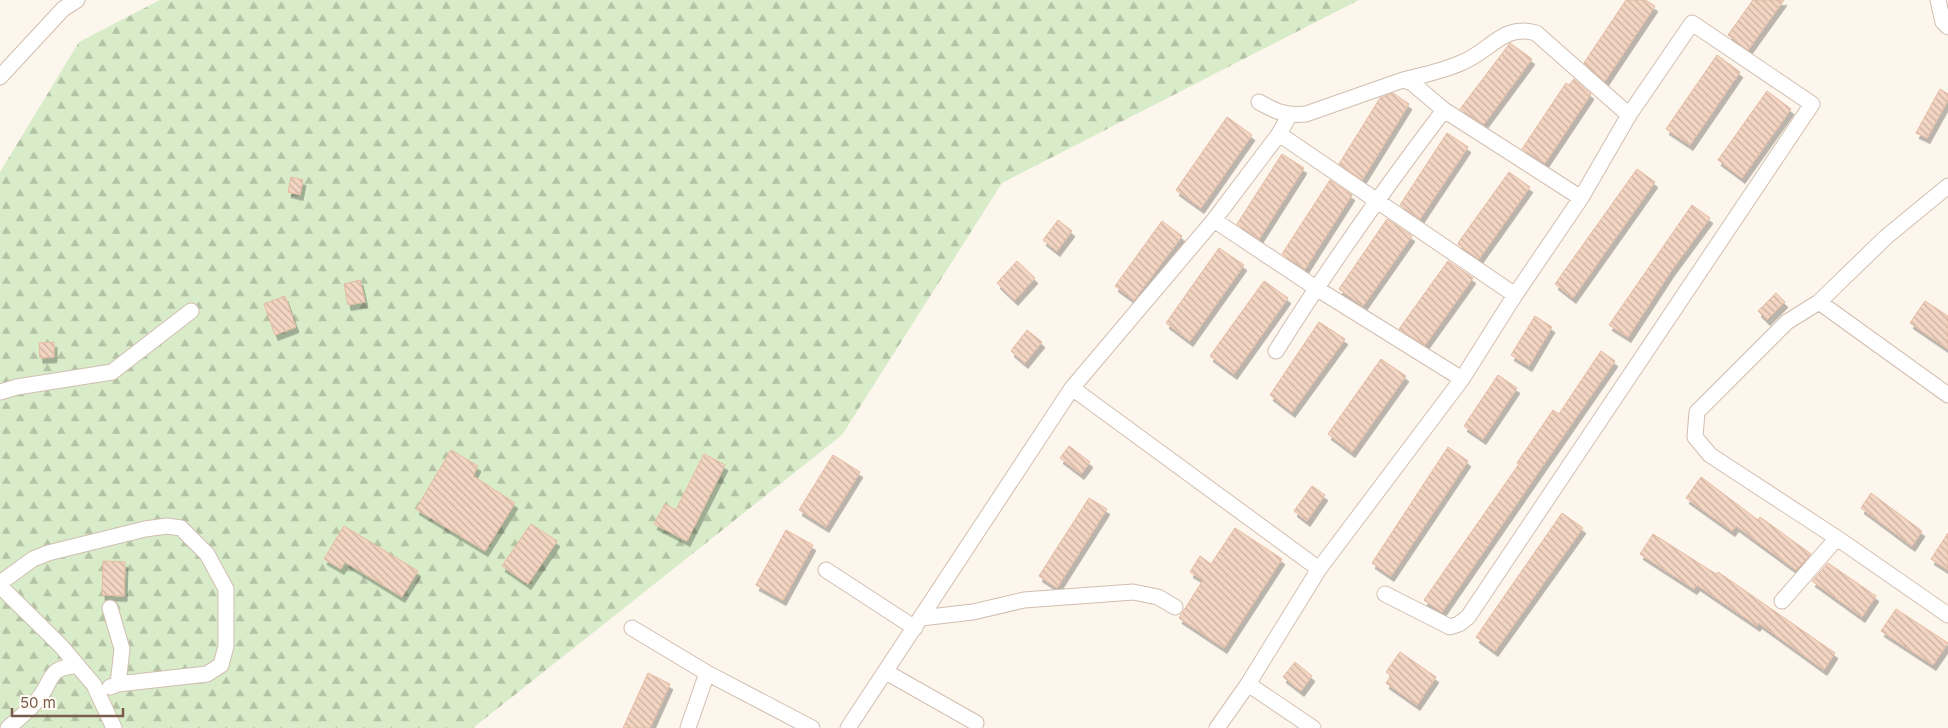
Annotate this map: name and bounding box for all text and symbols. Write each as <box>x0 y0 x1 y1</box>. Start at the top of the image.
scale bar <box>12 686 124 718</box>
text: 50 m <box>20 693 56 712</box>

